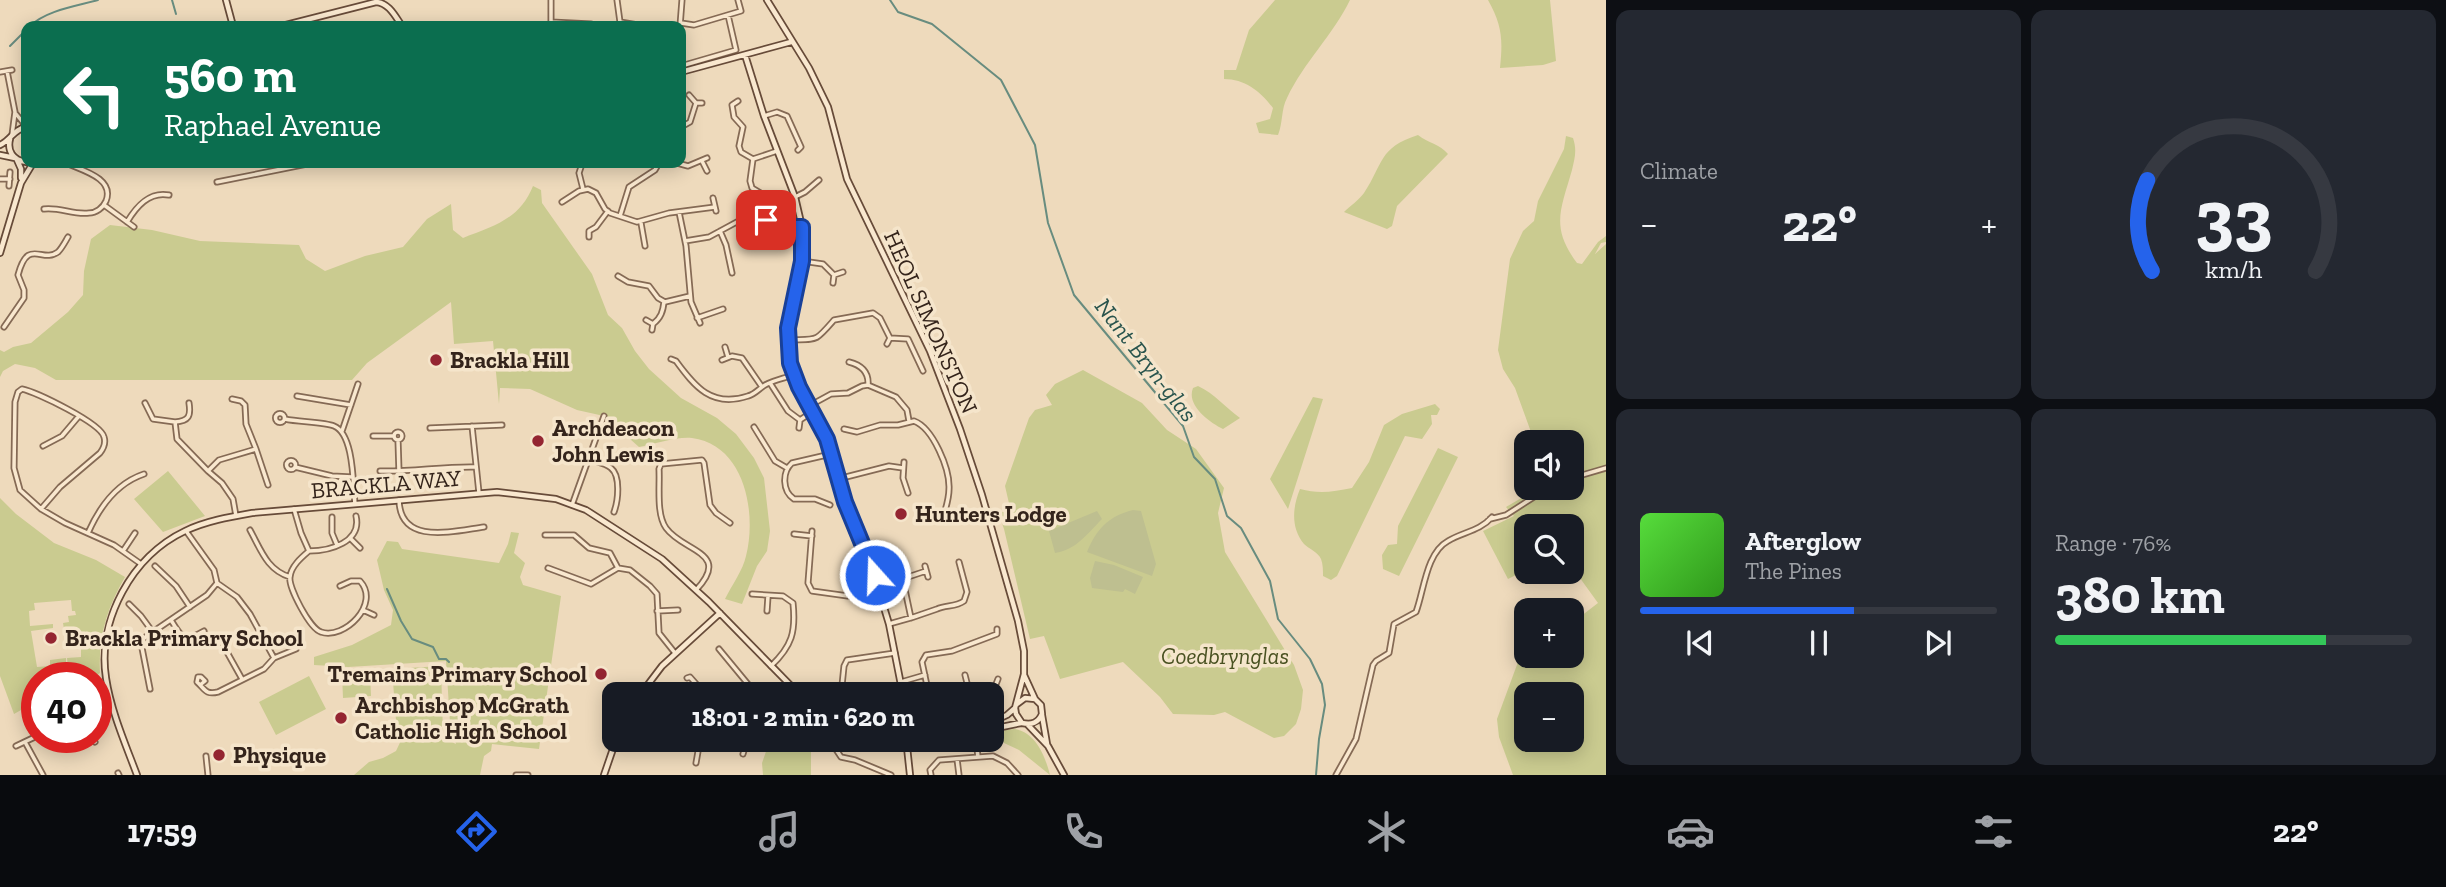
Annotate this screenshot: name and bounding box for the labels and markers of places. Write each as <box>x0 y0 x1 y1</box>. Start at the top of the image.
pin <box>736 190 796 250</box>
place label: Brackla Hill <box>450 346 570 374</box>
marker: Brackla Hill <box>428 352 444 368</box>
place label: Archdeacon John Lewis <box>552 414 675 468</box>
marker: Archdeacon John Lewis <box>530 433 546 449</box>
place label: Hunters Lodge <box>915 500 1067 528</box>
marker: Hunters Lodge <box>893 506 909 522</box>
place label: Brackla Primary School <box>65 624 304 652</box>
marker: Brackla Primary School <box>43 630 59 646</box>
place label: Tremains Primary School <box>327 660 587 688</box>
marker: Tremains Primary School <box>593 666 609 682</box>
place label: Archbishop McGrath Catholic High School <box>355 691 570 745</box>
marker: Archbishop McGrath Catholic High School <box>333 710 349 726</box>
place label: Physique <box>233 741 326 769</box>
marker: Physique <box>211 747 227 763</box>

